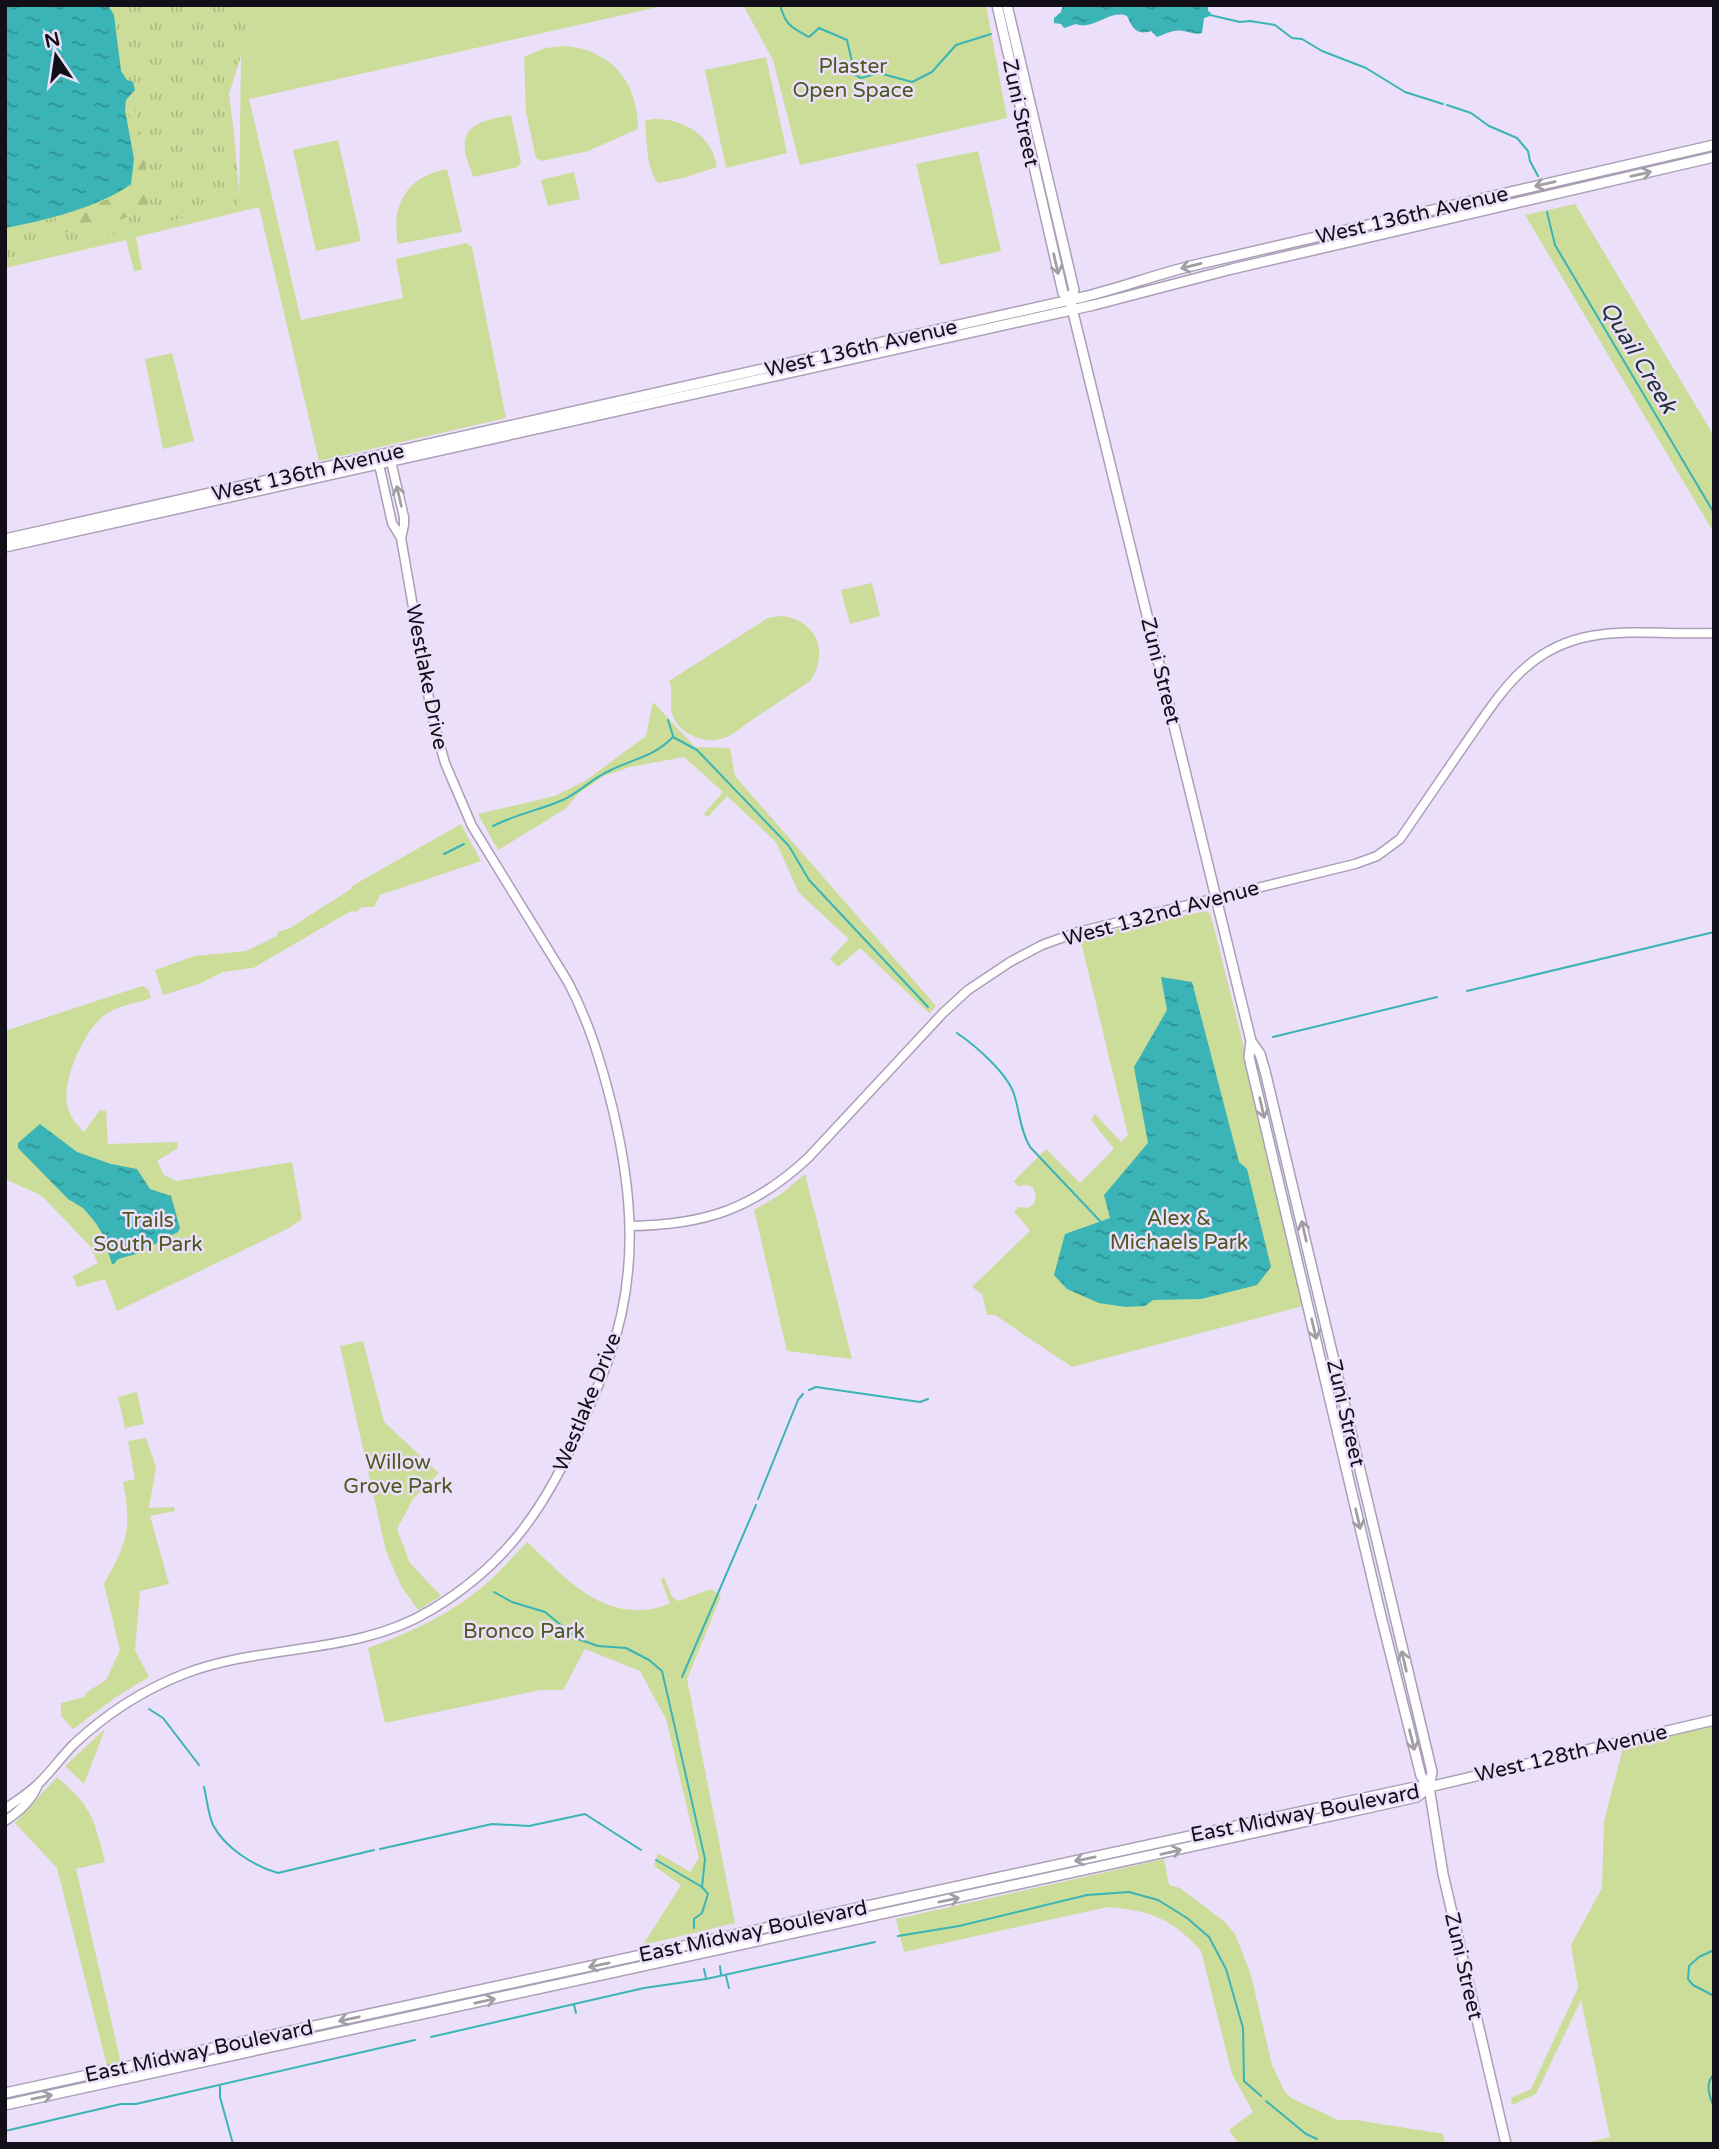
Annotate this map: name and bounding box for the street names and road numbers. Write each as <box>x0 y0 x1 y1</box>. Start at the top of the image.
street label: Zuni Street <box>997 57 1044 169</box>
street label: West 136th Avenue <box>1313 181 1511 250</box>
street label: West 136th Avenue <box>762 314 960 383</box>
street label: West 136th Avenue <box>209 438 407 507</box>
street label: Westlake Drive <box>400 602 453 752</box>
street label: Zuni Street <box>1135 615 1186 727</box>
street label: West 132nd Avenue <box>1060 875 1262 952</box>
street label: Westlake Drive <box>548 1329 627 1475</box>
street label: Zuni Street <box>1321 1357 1370 1469</box>
street label: West 128th Avenue <box>1472 1719 1670 1788</box>
street label: East Midway Boulevard <box>1188 1779 1422 1848</box>
street label: East Midway Boulevard <box>637 1895 870 1968</box>
street label: Zuni Street <box>1439 1910 1488 2022</box>
street label: East Midway Boulevard <box>83 2015 316 2088</box>

